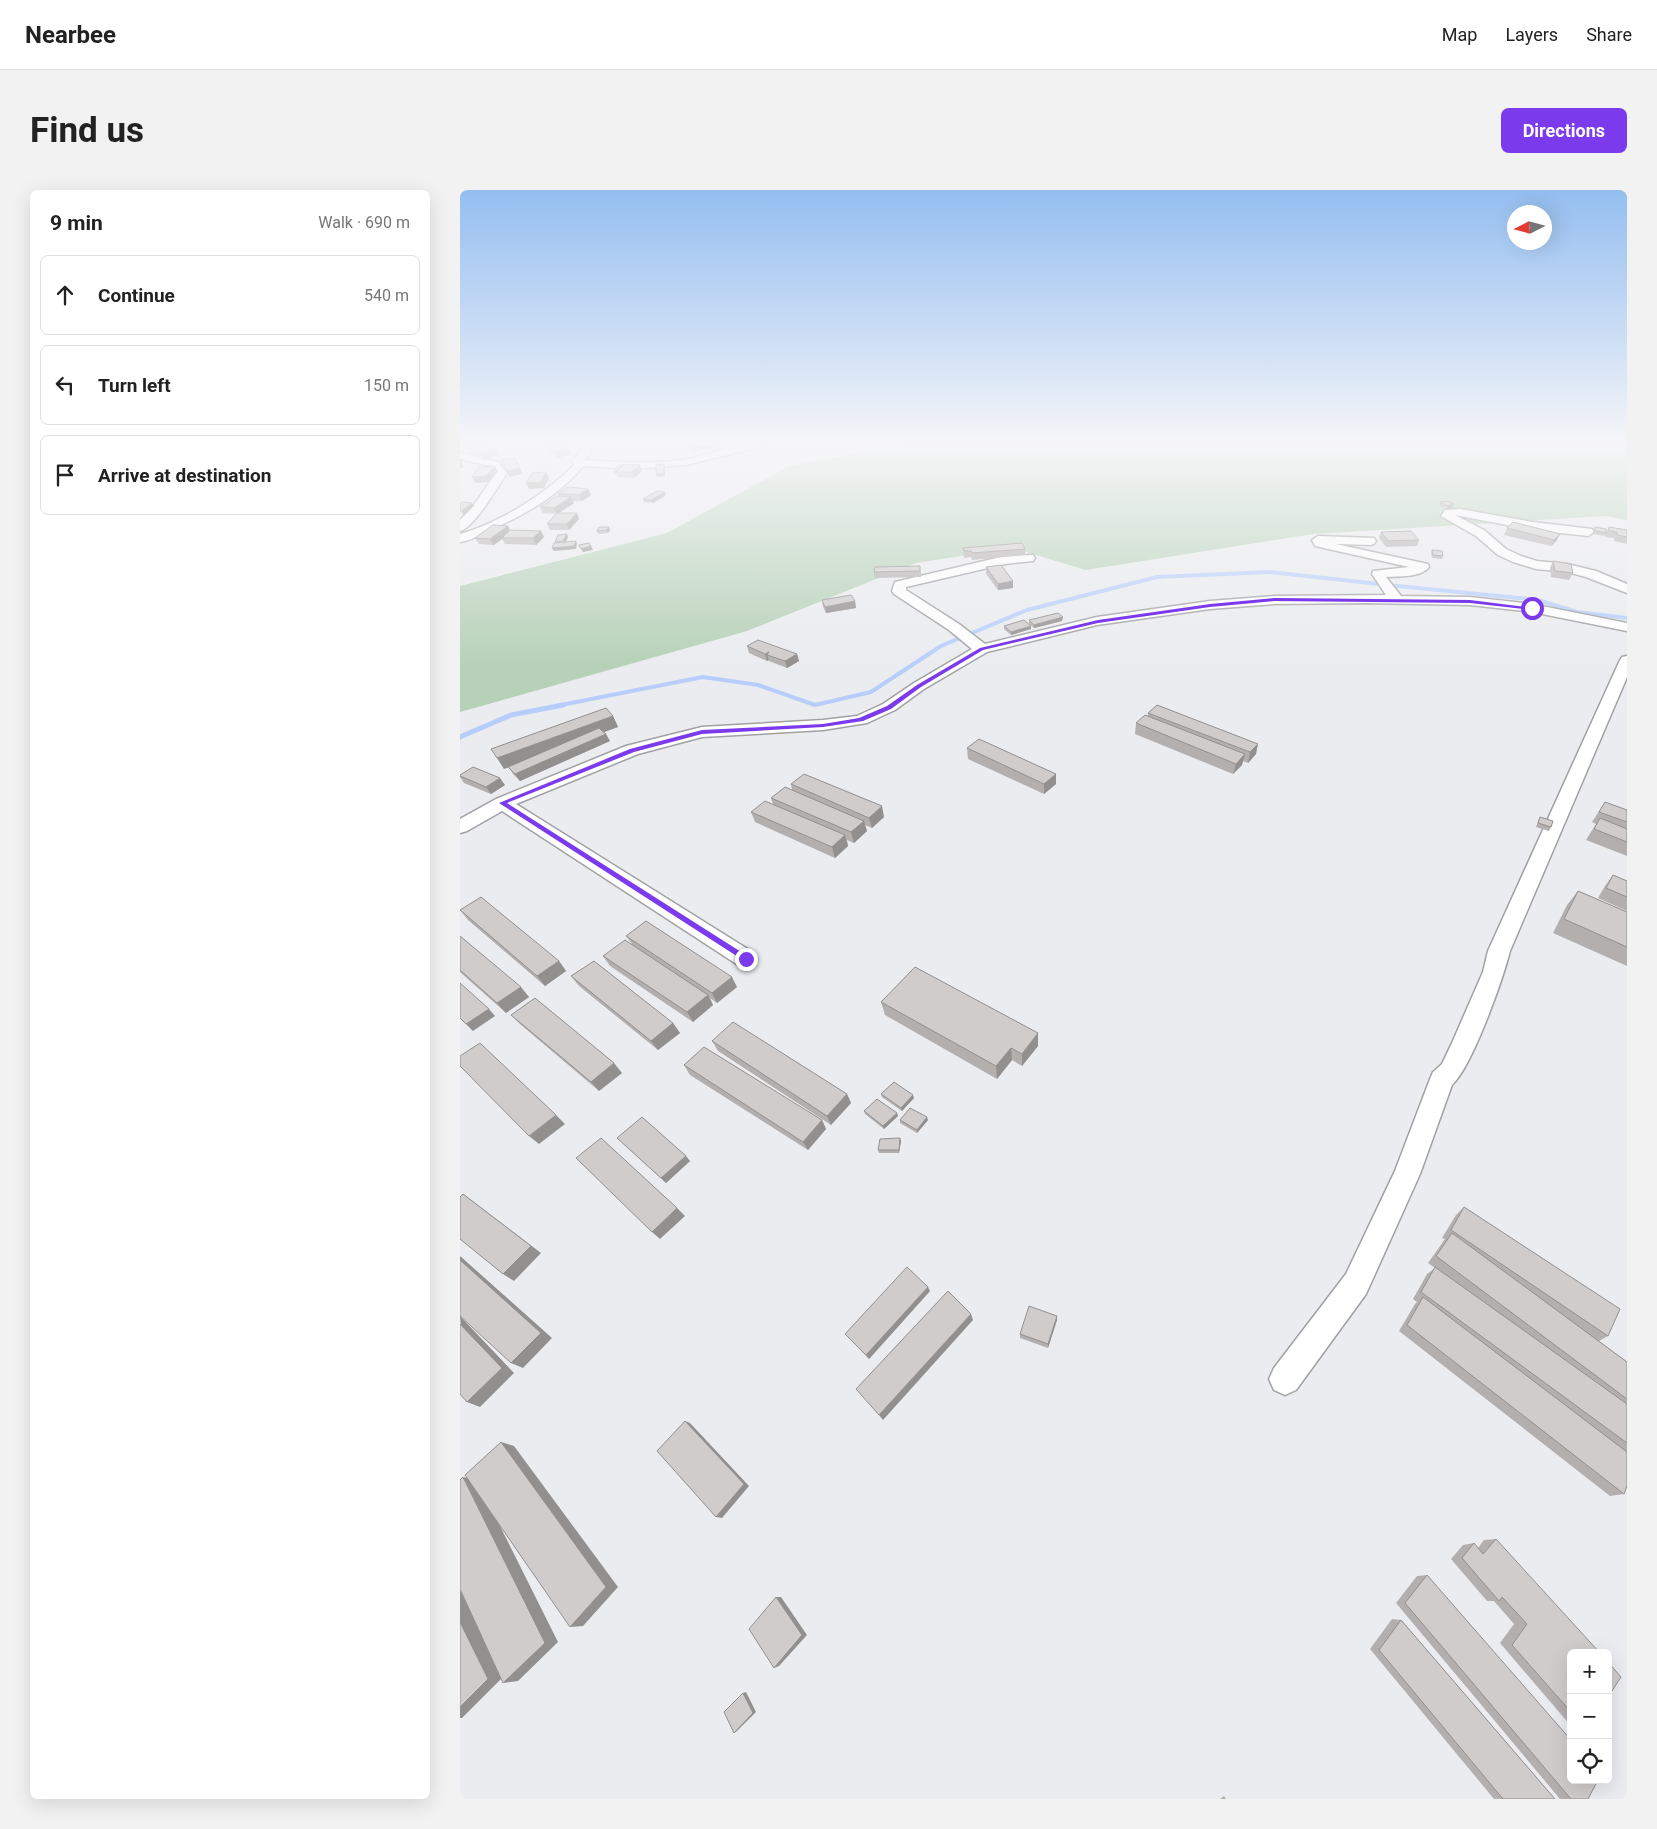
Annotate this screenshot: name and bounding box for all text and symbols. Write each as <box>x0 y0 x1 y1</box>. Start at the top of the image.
text: Nearbee <box>25 21 116 49</box>
text: Map <box>1442 24 1477 45</box>
text: Layers <box>1505 24 1558 45</box>
text: Share <box>1586 24 1632 45</box>
button: Directions <box>1501 108 1627 153</box>
text: Find us <box>30 110 144 151</box>
north arrow <box>1507 205 1552 250</box>
text: 9 min <box>50 211 103 235</box>
text: Walk · 690 m <box>318 213 410 232</box>
icon: ahead <box>51 281 79 309</box>
text: Continue <box>98 284 175 307</box>
text: 540 m <box>364 286 409 305</box>
icon: left <box>51 371 79 399</box>
text: Turn left <box>98 374 171 397</box>
text: 150 m <box>364 376 409 395</box>
icon: arrive <box>51 461 79 489</box>
text: Arrive at destination <box>98 464 271 487</box>
route start <box>1521 597 1544 620</box>
route end <box>735 948 758 971</box>
map controls <box>1567 1649 1612 1784</box>
button: + <box>1567 1649 1612 1694</box>
button: − <box>1567 1694 1612 1739</box>
button: locate <box>1567 1739 1612 1784</box>

